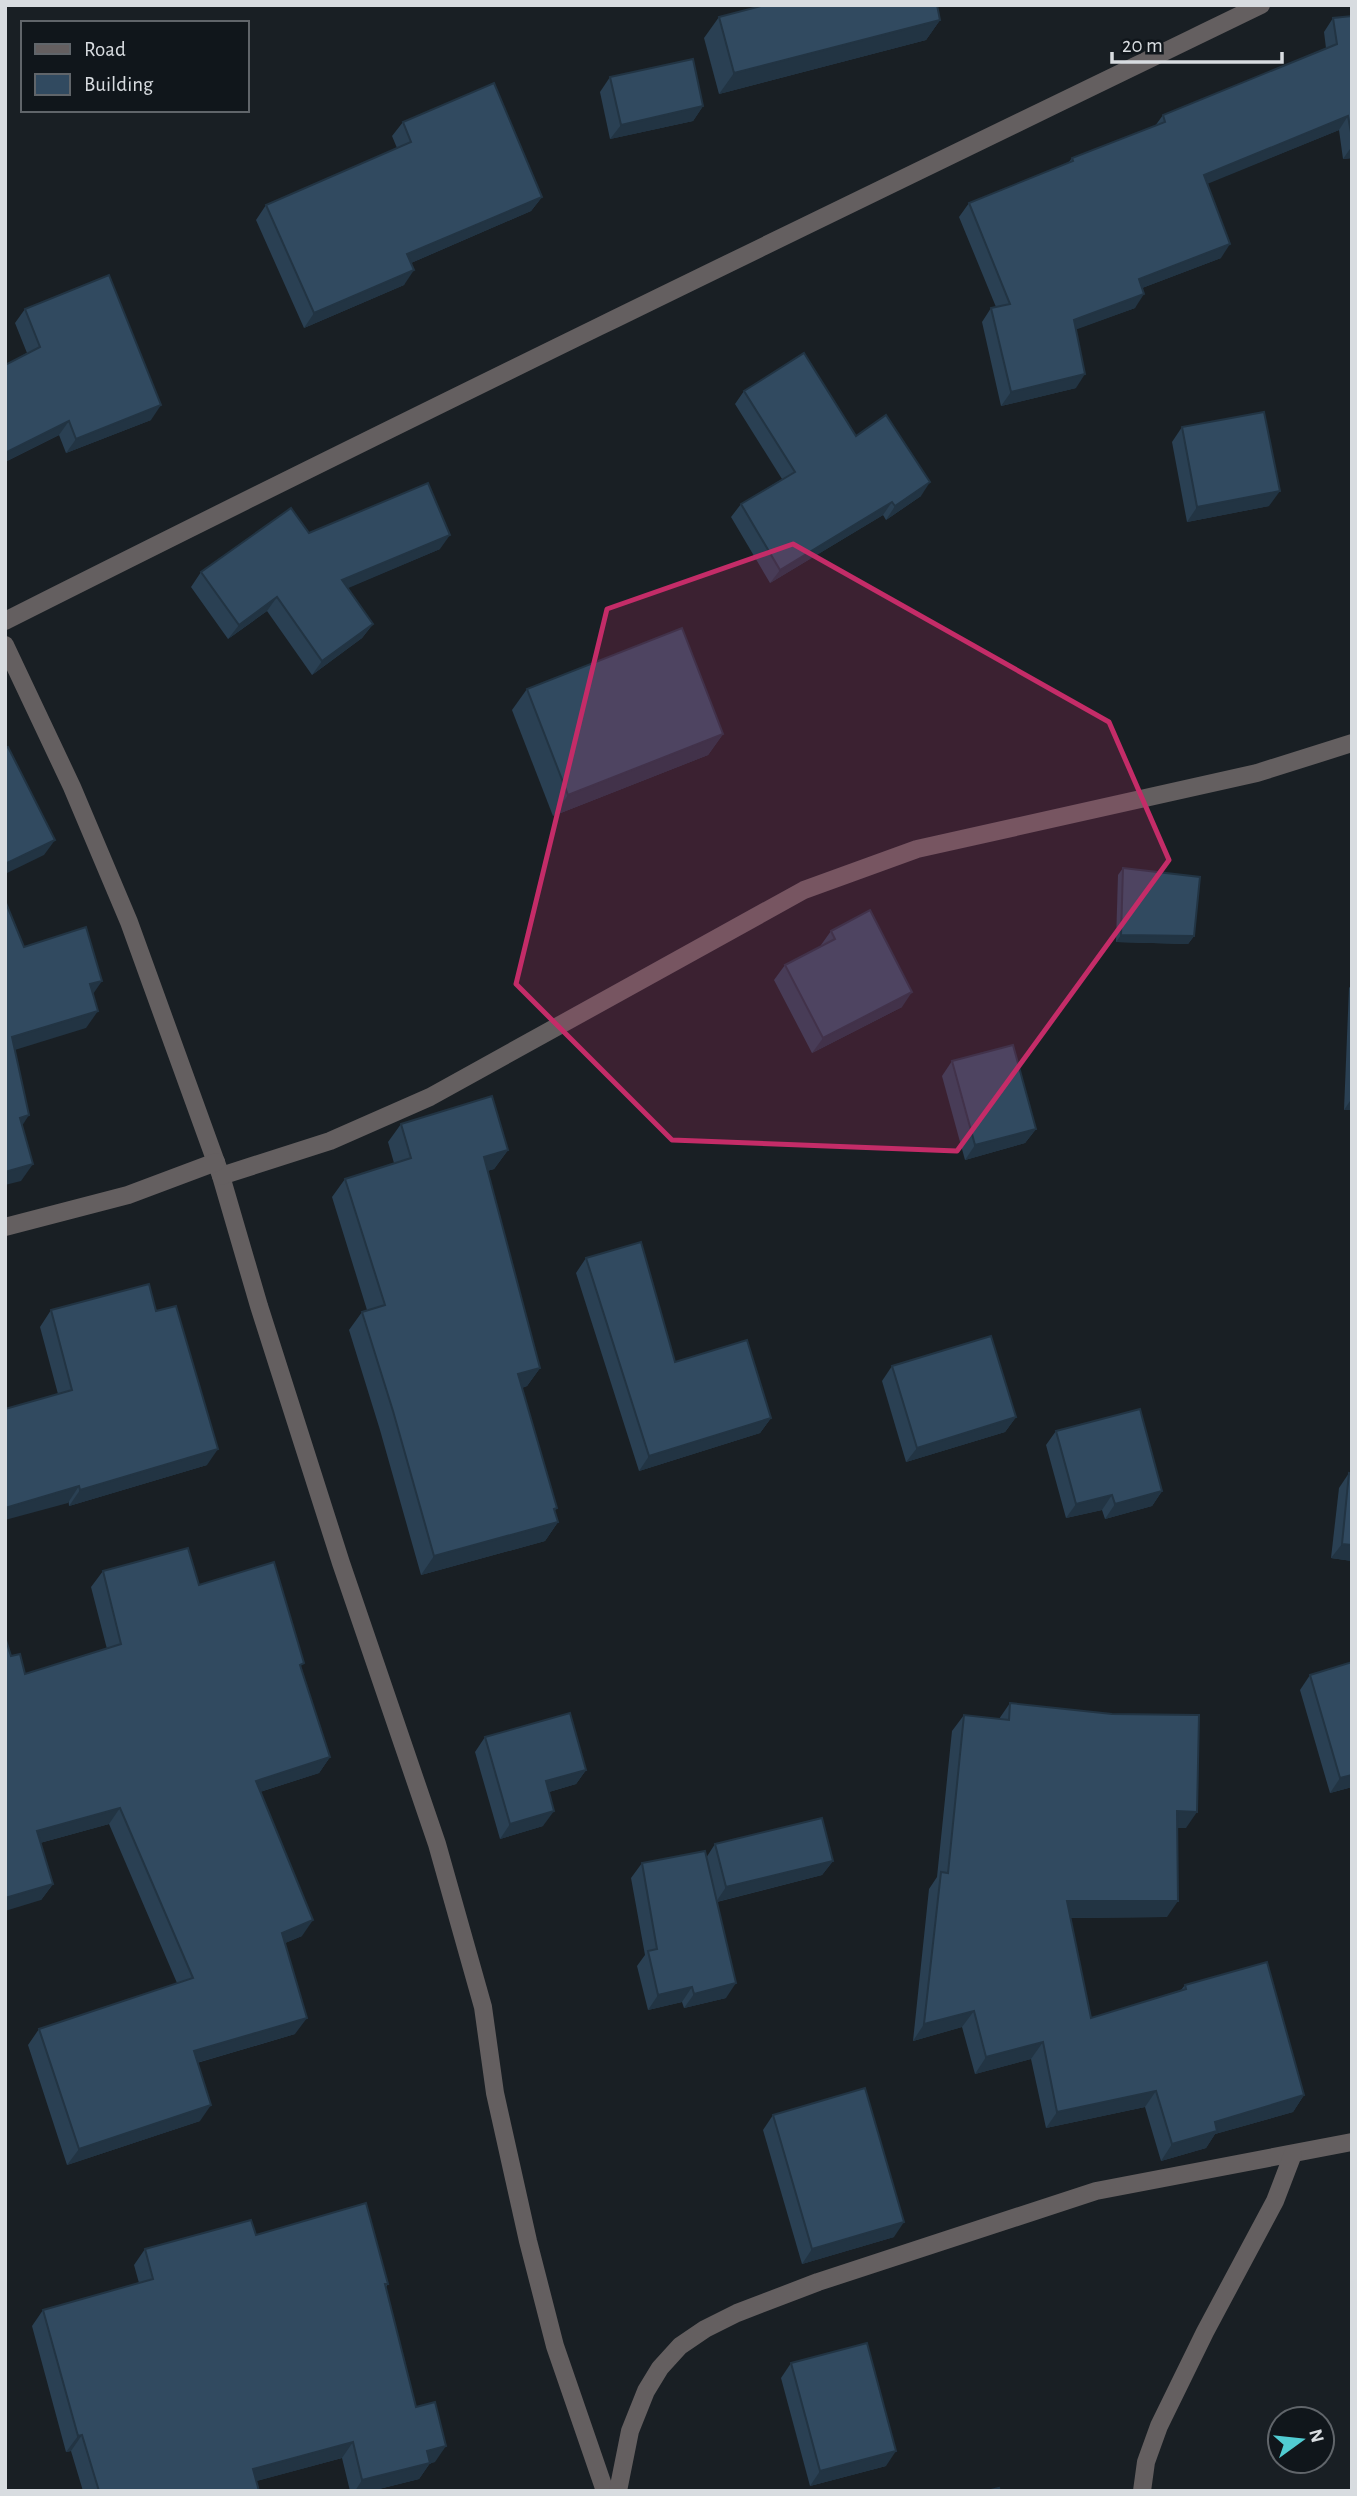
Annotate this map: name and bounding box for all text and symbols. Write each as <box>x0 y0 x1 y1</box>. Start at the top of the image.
legend <box>21 21 248 112</box>
scale bar <box>1112 21 1282 65</box>
text: 20 m <box>1122 35 1163 56</box>
text: Road <box>84 39 126 60</box>
text: Building <box>84 74 154 95</box>
north arrow <box>1266 2405 1336 2475</box>
text: N <box>1305 2427 1327 2445</box>

